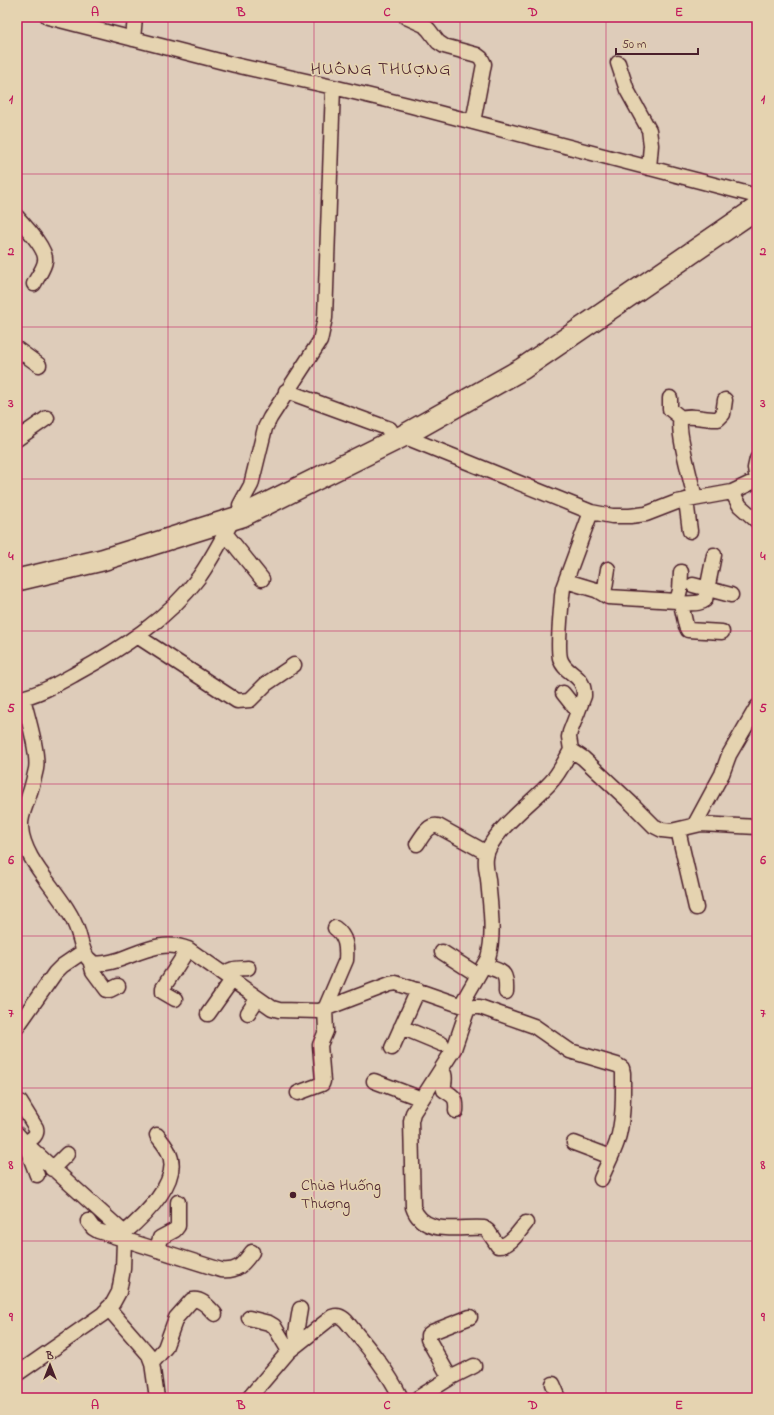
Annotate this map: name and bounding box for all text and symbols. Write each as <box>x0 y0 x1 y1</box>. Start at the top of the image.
text: A <box>91 3 99 22</box>
text: B <box>236 3 246 22</box>
text: C <box>383 3 391 22</box>
text: D <box>527 3 538 22</box>
text: E <box>675 3 683 22</box>
scale bar <box>616 30 698 56</box>
text: 50 m <box>622 36 646 54</box>
district label: HUỐNG THƯỢNG <box>310 57 452 83</box>
text: 1 <box>9 90 14 109</box>
text: 1 <box>761 90 766 109</box>
text: 2 <box>7 242 15 261</box>
text: 2 <box>759 242 767 261</box>
text: 3 <box>7 394 14 413</box>
text: 3 <box>759 394 766 413</box>
text: 4 <box>7 547 14 566</box>
text: 4 <box>759 547 766 566</box>
text: 5 <box>7 699 15 718</box>
text: 5 <box>759 699 767 718</box>
text: 6 <box>7 851 14 870</box>
text: 6 <box>759 851 766 870</box>
text: 7 <box>8 1004 14 1023</box>
text: 7 <box>760 1004 766 1023</box>
text: 8 <box>8 1156 14 1175</box>
text: 8 <box>760 1156 766 1175</box>
place label: Chùa Huống Thượng <box>301 1174 381 1216</box>
marker: Chùa Huống Thượng <box>288 1190 298 1200</box>
text: 9 <box>8 1308 14 1327</box>
text: 9 <box>760 1308 766 1327</box>
north arrow <box>30 1345 70 1385</box>
text: B <box>45 1348 54 1364</box>
text: A <box>91 1396 99 1415</box>
text: B <box>236 1396 246 1415</box>
text: C <box>383 1396 391 1415</box>
text: D <box>527 1396 538 1415</box>
text: E <box>675 1396 683 1415</box>

